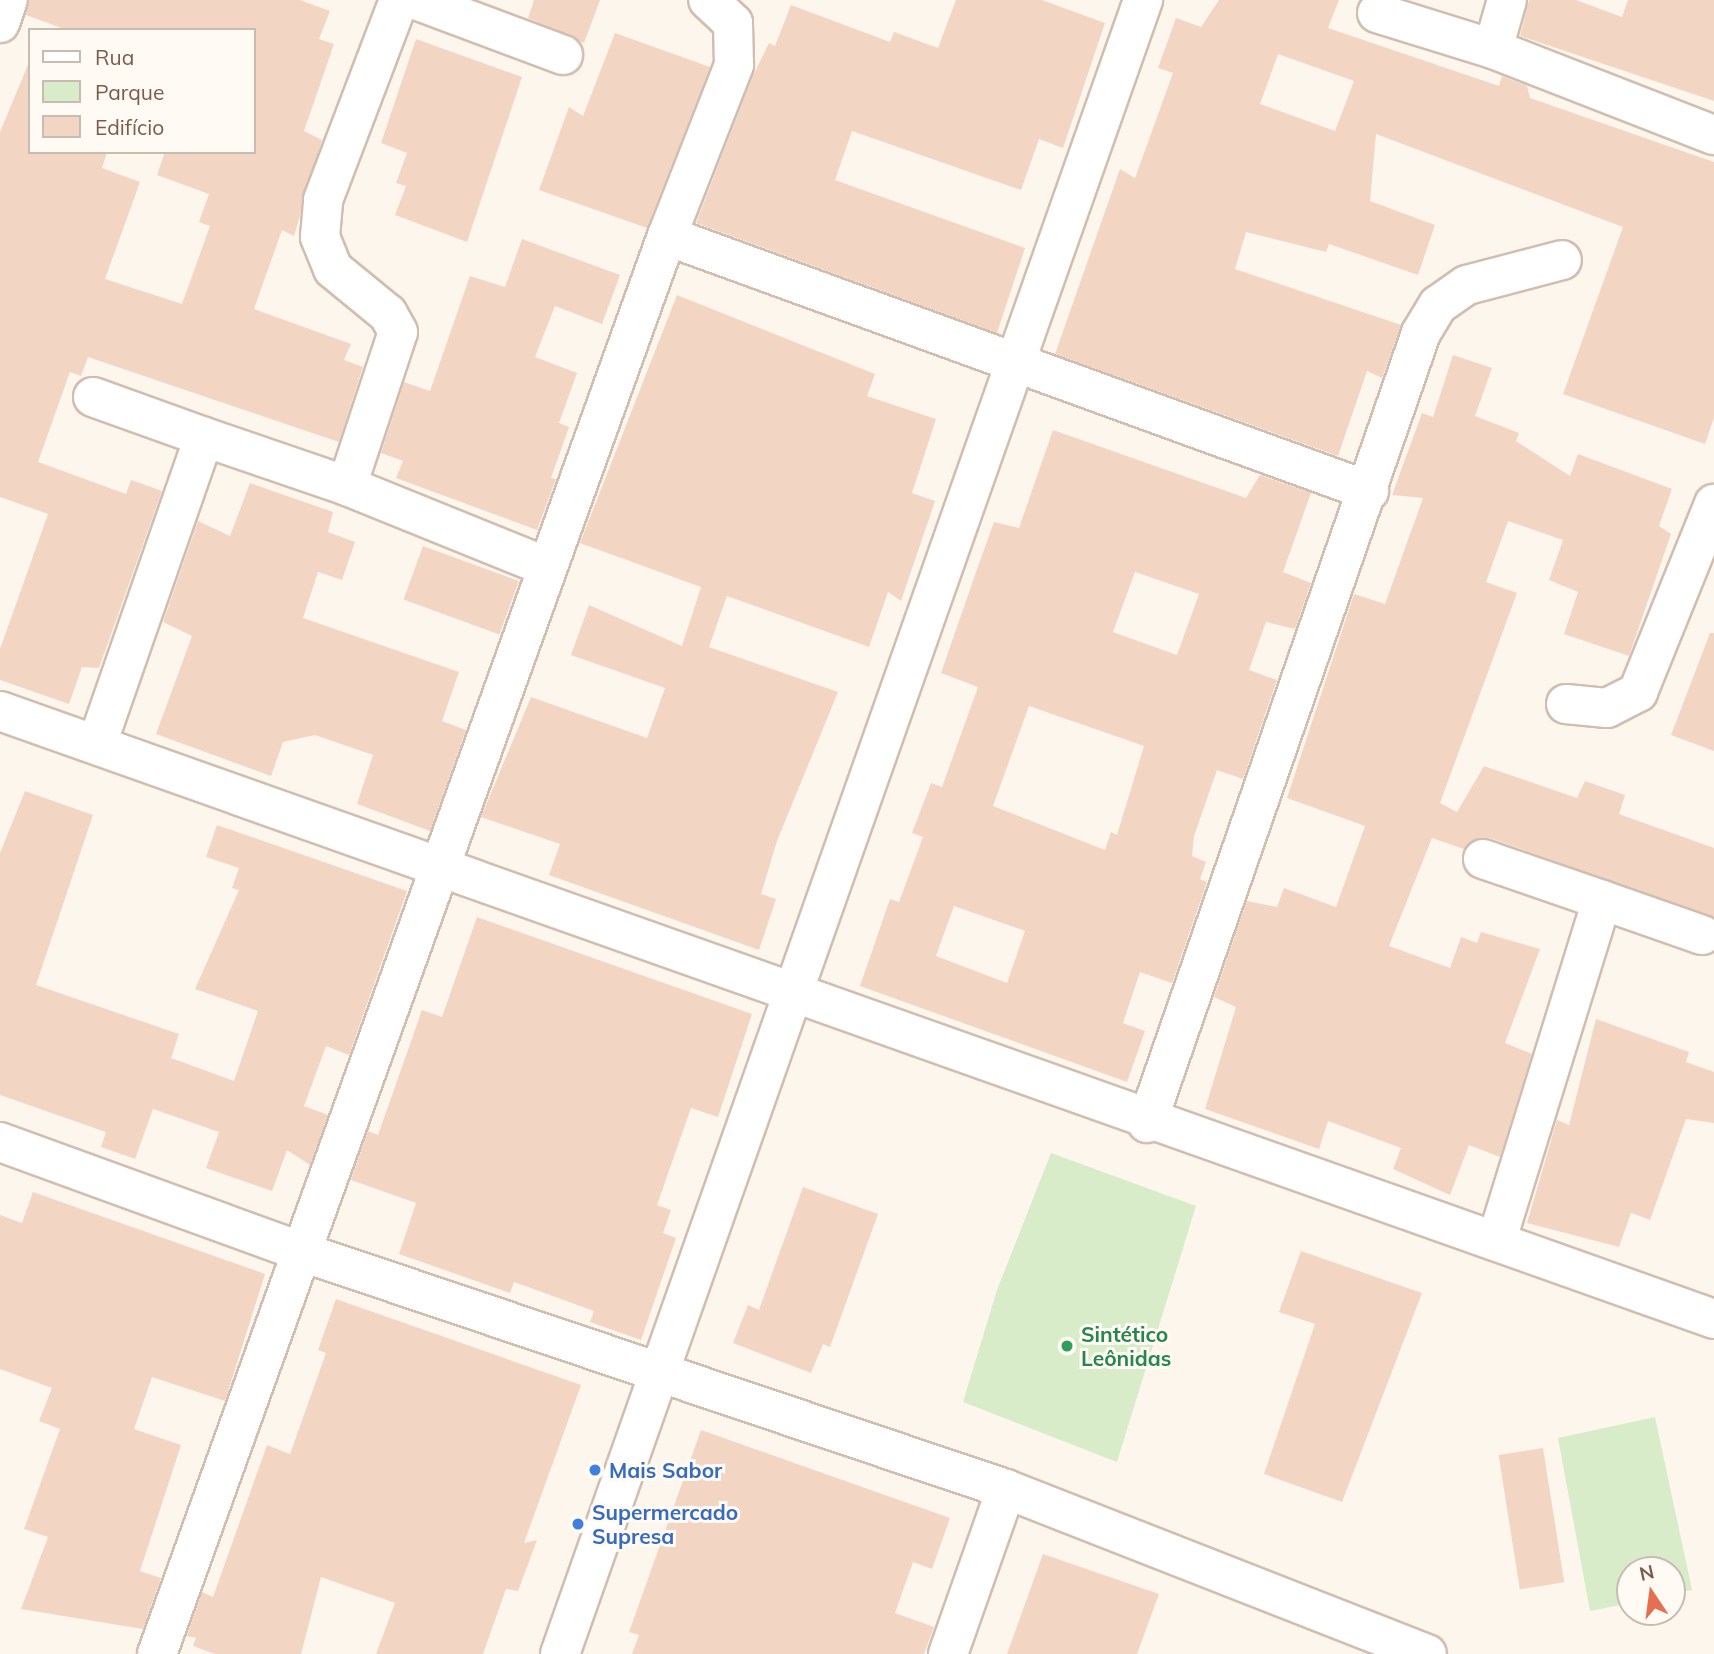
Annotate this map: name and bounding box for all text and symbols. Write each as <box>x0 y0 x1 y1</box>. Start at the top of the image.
legend <box>28 28 256 154</box>
text: Rua <box>95 44 134 70</box>
text: Parque <box>95 79 164 105</box>
text: Edifício <box>95 114 164 140</box>
place label: Sintético Leônidas <box>1081 1321 1171 1371</box>
marker: Sintético Leônidas <box>1059 1338 1075 1354</box>
place label: Mais Sabor <box>609 1457 722 1483</box>
marker: Mais Sabor <box>587 1462 603 1478</box>
place label: Supermercado Supresa <box>592 1499 738 1549</box>
marker: Supermercado Supresa <box>570 1516 586 1532</box>
north arrow <box>1616 1556 1686 1626</box>
text: N <box>1637 1559 1656 1586</box>

